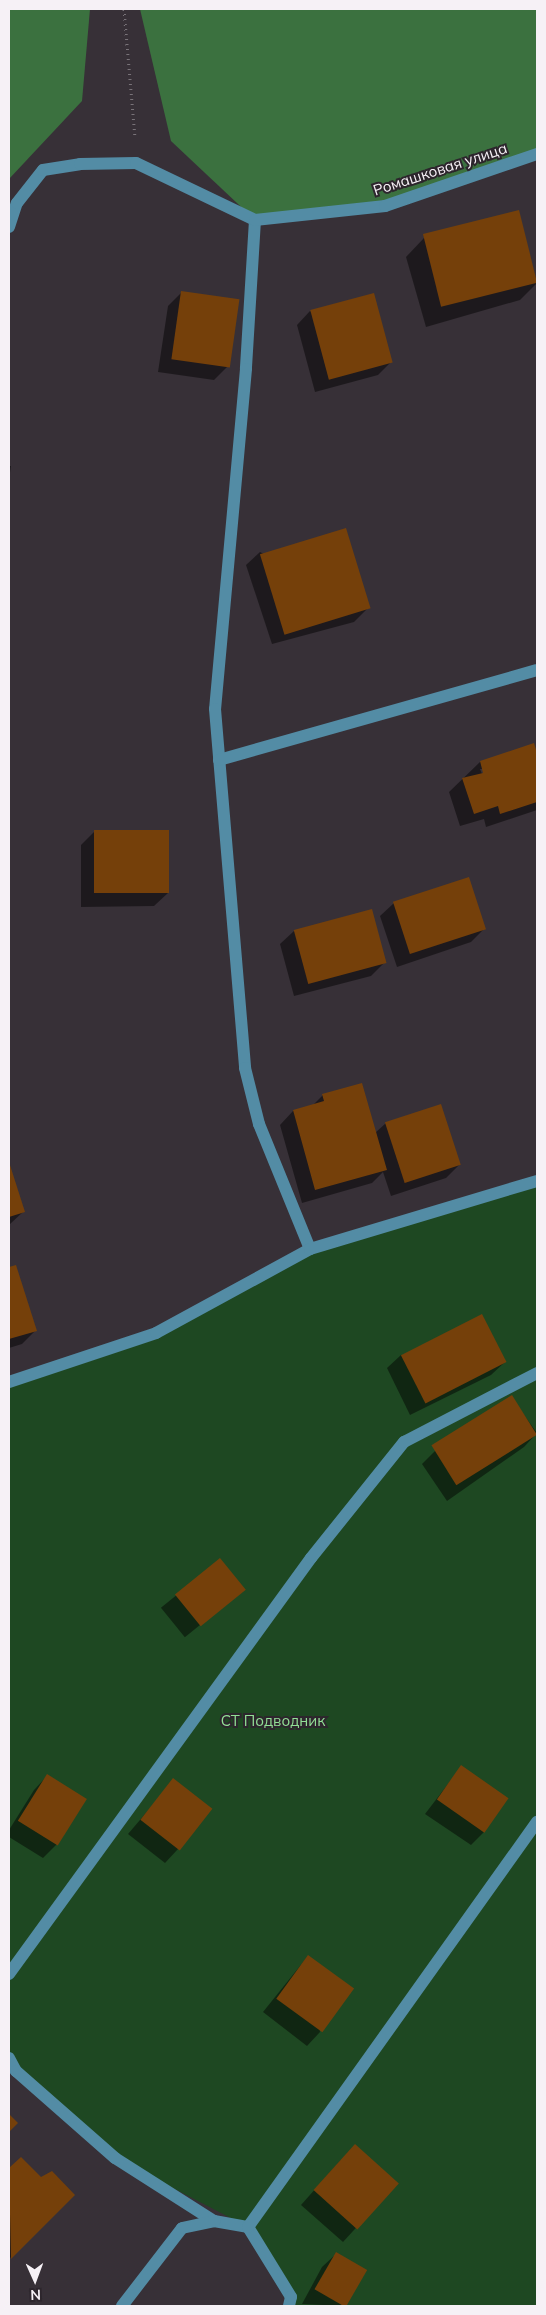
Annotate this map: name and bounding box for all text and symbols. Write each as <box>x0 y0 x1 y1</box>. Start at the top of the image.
street label: Ромашковая улица <box>371 139 509 199</box>
park label: СТ Подводник <box>221 1712 325 1730</box>
north arrow <box>10 2255 60 2305</box>
text: N <box>30 2286 41 2304</box>

